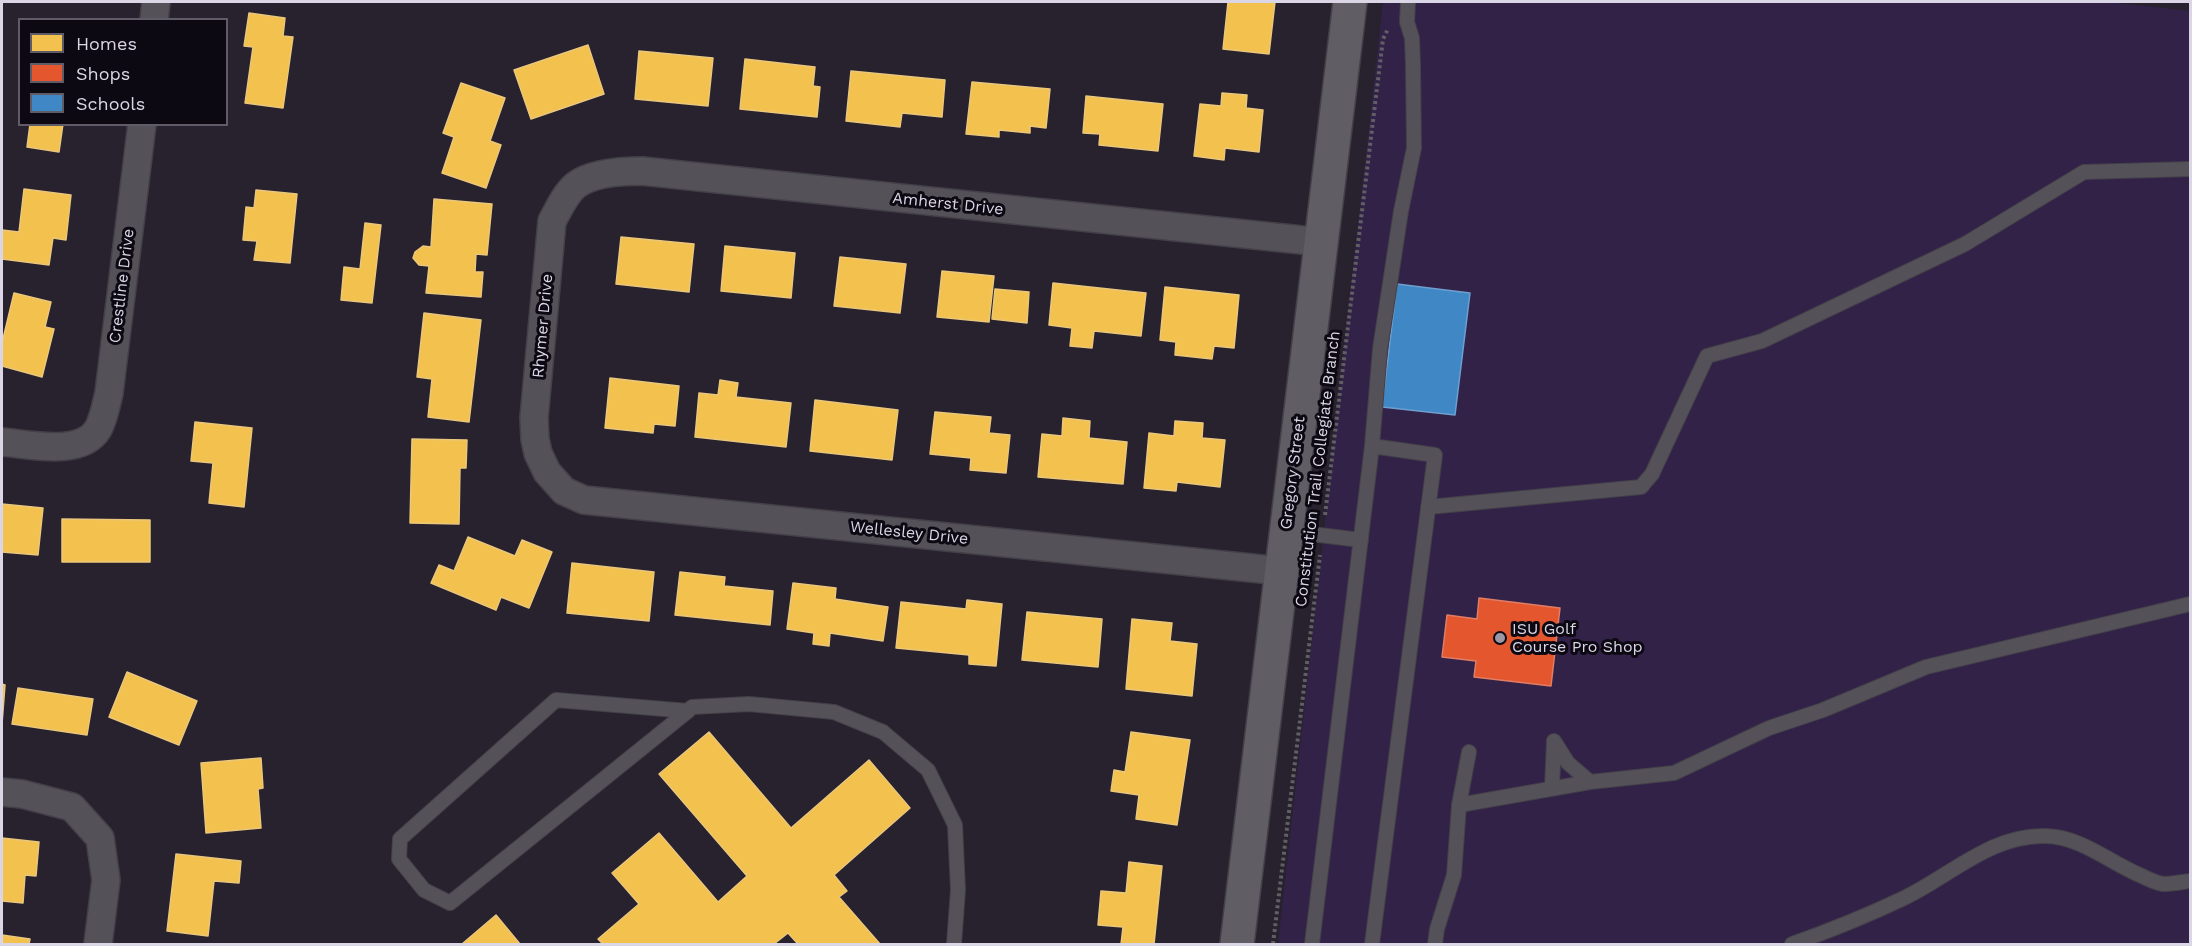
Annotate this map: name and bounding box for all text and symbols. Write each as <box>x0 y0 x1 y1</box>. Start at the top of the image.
legend <box>18 18 228 126</box>
text: Homes <box>76 33 137 54</box>
text: Shops <box>76 63 130 84</box>
text: Schools <box>76 93 145 114</box>
street label: Amherst Drive <box>892 189 1004 219</box>
street label: Crestline Drive <box>105 228 139 344</box>
street label: Rhymer Drive <box>529 273 557 379</box>
street label: Constitution Trail Collegiate Branch <box>1292 330 1344 608</box>
street label: Gregory Street <box>1277 415 1309 531</box>
street label: Wellesley Drive <box>849 517 969 549</box>
place label: ISU Golf Course Pro Shop <box>1512 619 1643 657</box>
marker: ISU Golf Course Pro Shop <box>1493 631 1507 645</box>

